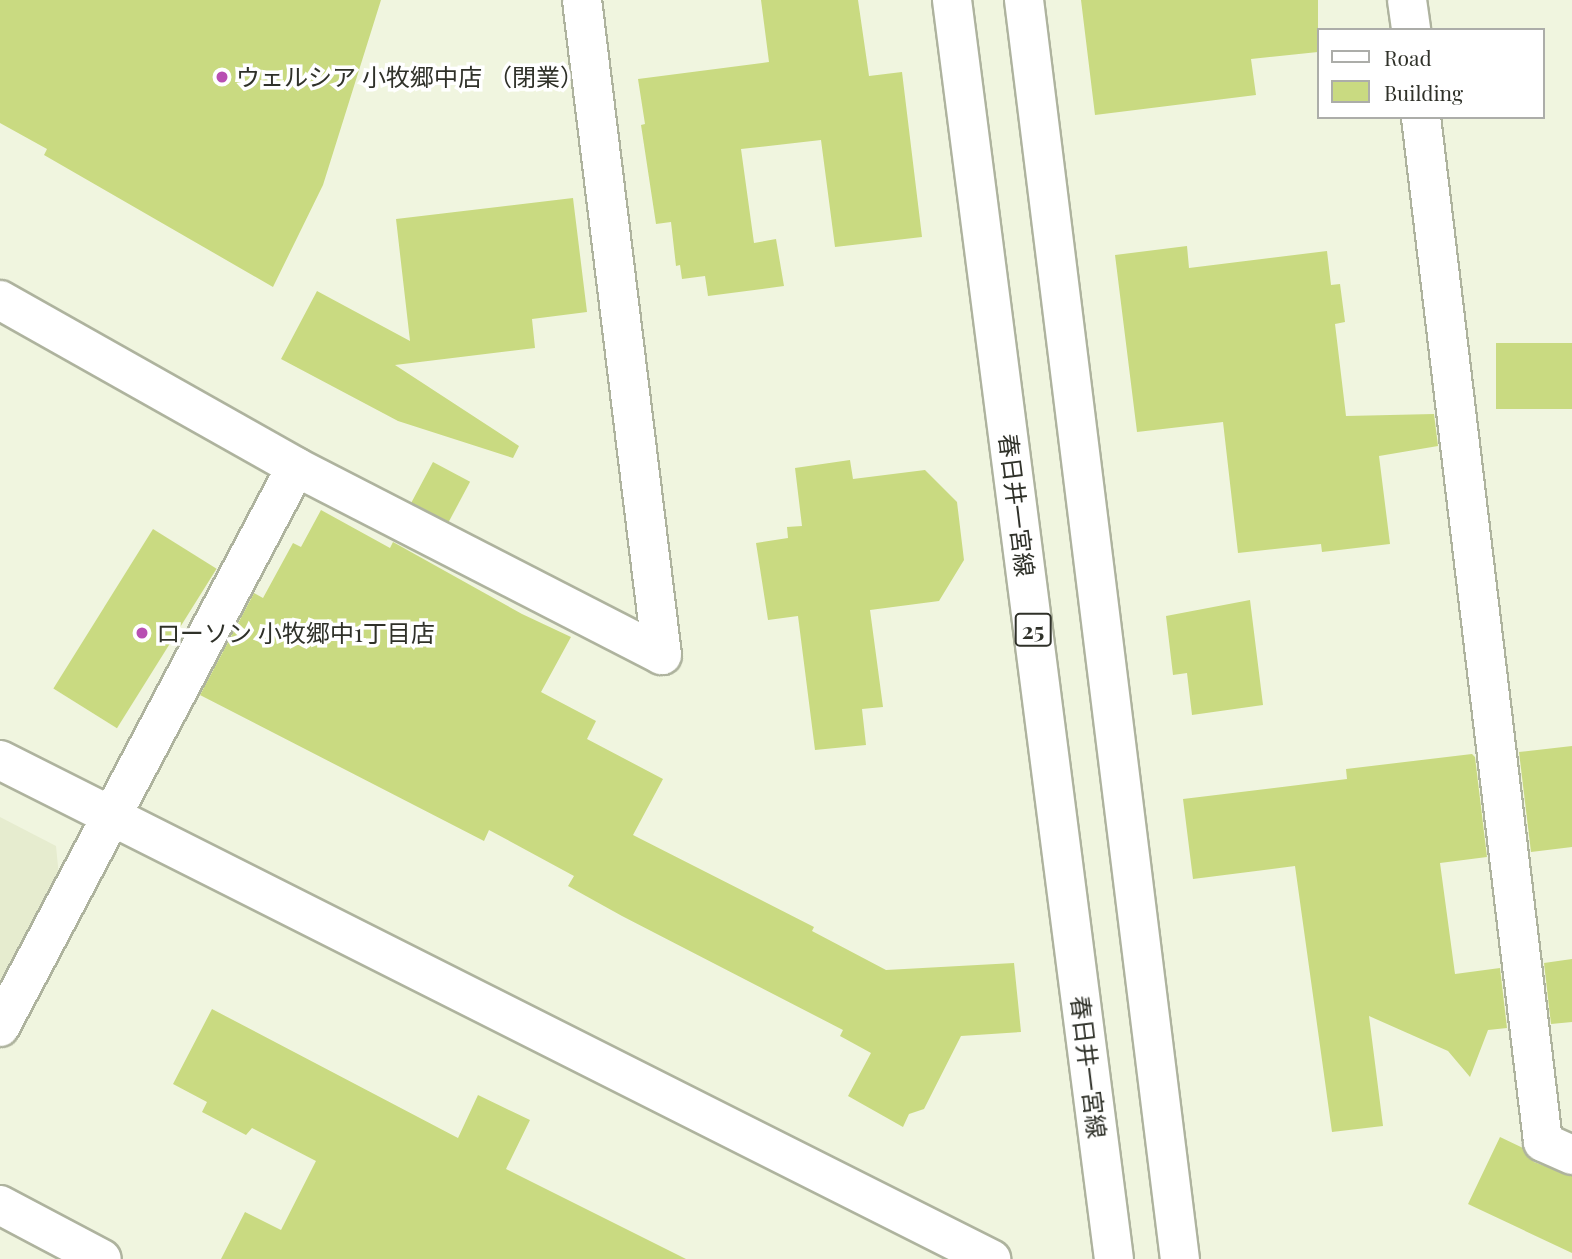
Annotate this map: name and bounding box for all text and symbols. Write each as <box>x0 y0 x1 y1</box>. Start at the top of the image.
legend <box>1316 28 1544 119</box>
text: Road <box>1384 43 1432 71</box>
place label: ウェルシア 小牧郷中店 （閉業） <box>236 63 584 91</box>
marker: ウェルシア 小牧郷中店 （閉業） <box>214 69 230 85</box>
text: Building <box>1384 78 1463 106</box>
street label: 春日井一宮線 <box>994 432 1040 578</box>
road number: 25 <box>1014 610 1052 650</box>
place label: ローソン 小牧郷中1丁目店 <box>156 619 435 647</box>
marker: ローソン 小牧郷中1丁目店 <box>134 625 150 641</box>
street label: 春日井一宮線 <box>1066 994 1112 1140</box>

